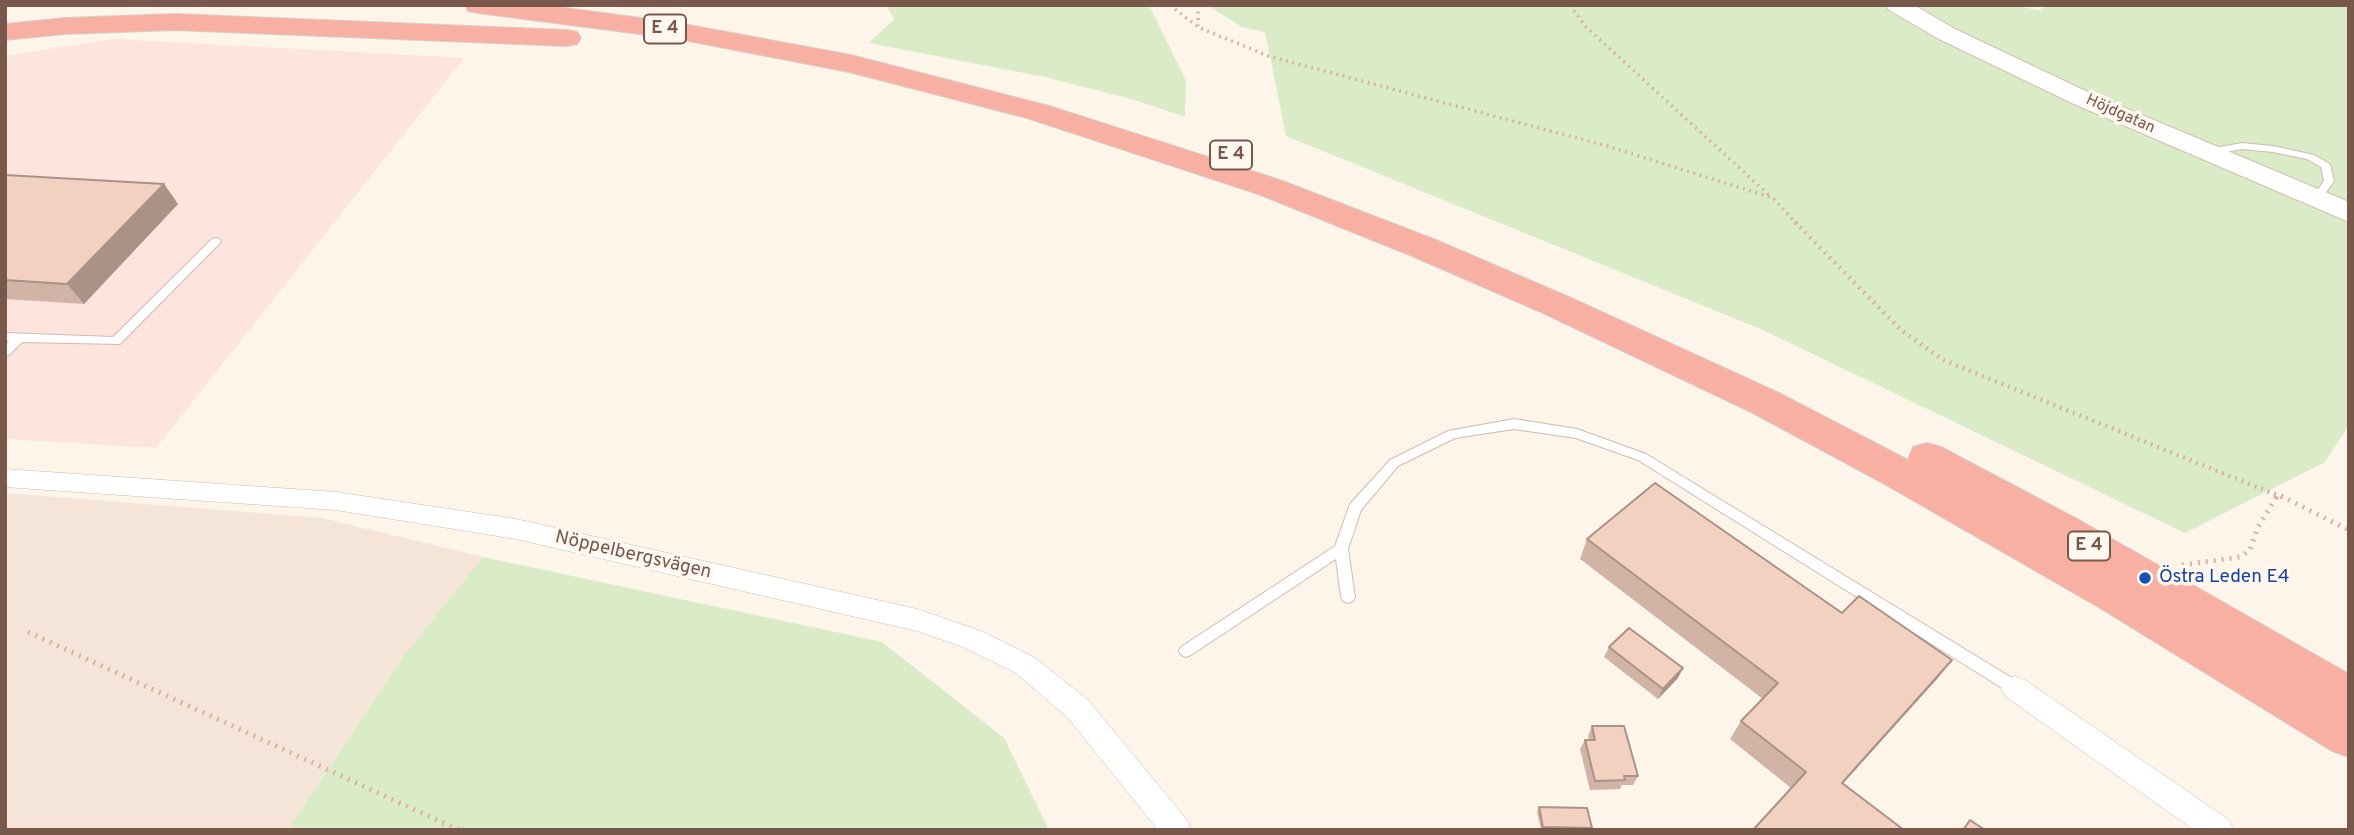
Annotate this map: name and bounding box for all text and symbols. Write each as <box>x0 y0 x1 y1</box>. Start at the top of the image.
road number: E 4 <box>644 15 686 44</box>
street label: Höjdgatan <box>2082 91 2158 139</box>
road number: E 4 <box>1210 140 1252 170</box>
street label: Nöppelbergsvägen <box>553 527 713 585</box>
road number: E 4 <box>2068 532 2110 560</box>
place label: Östra Leden E4 <box>2159 567 2290 589</box>
marker: Östra Leden E4 <box>2137 570 2153 586</box>

